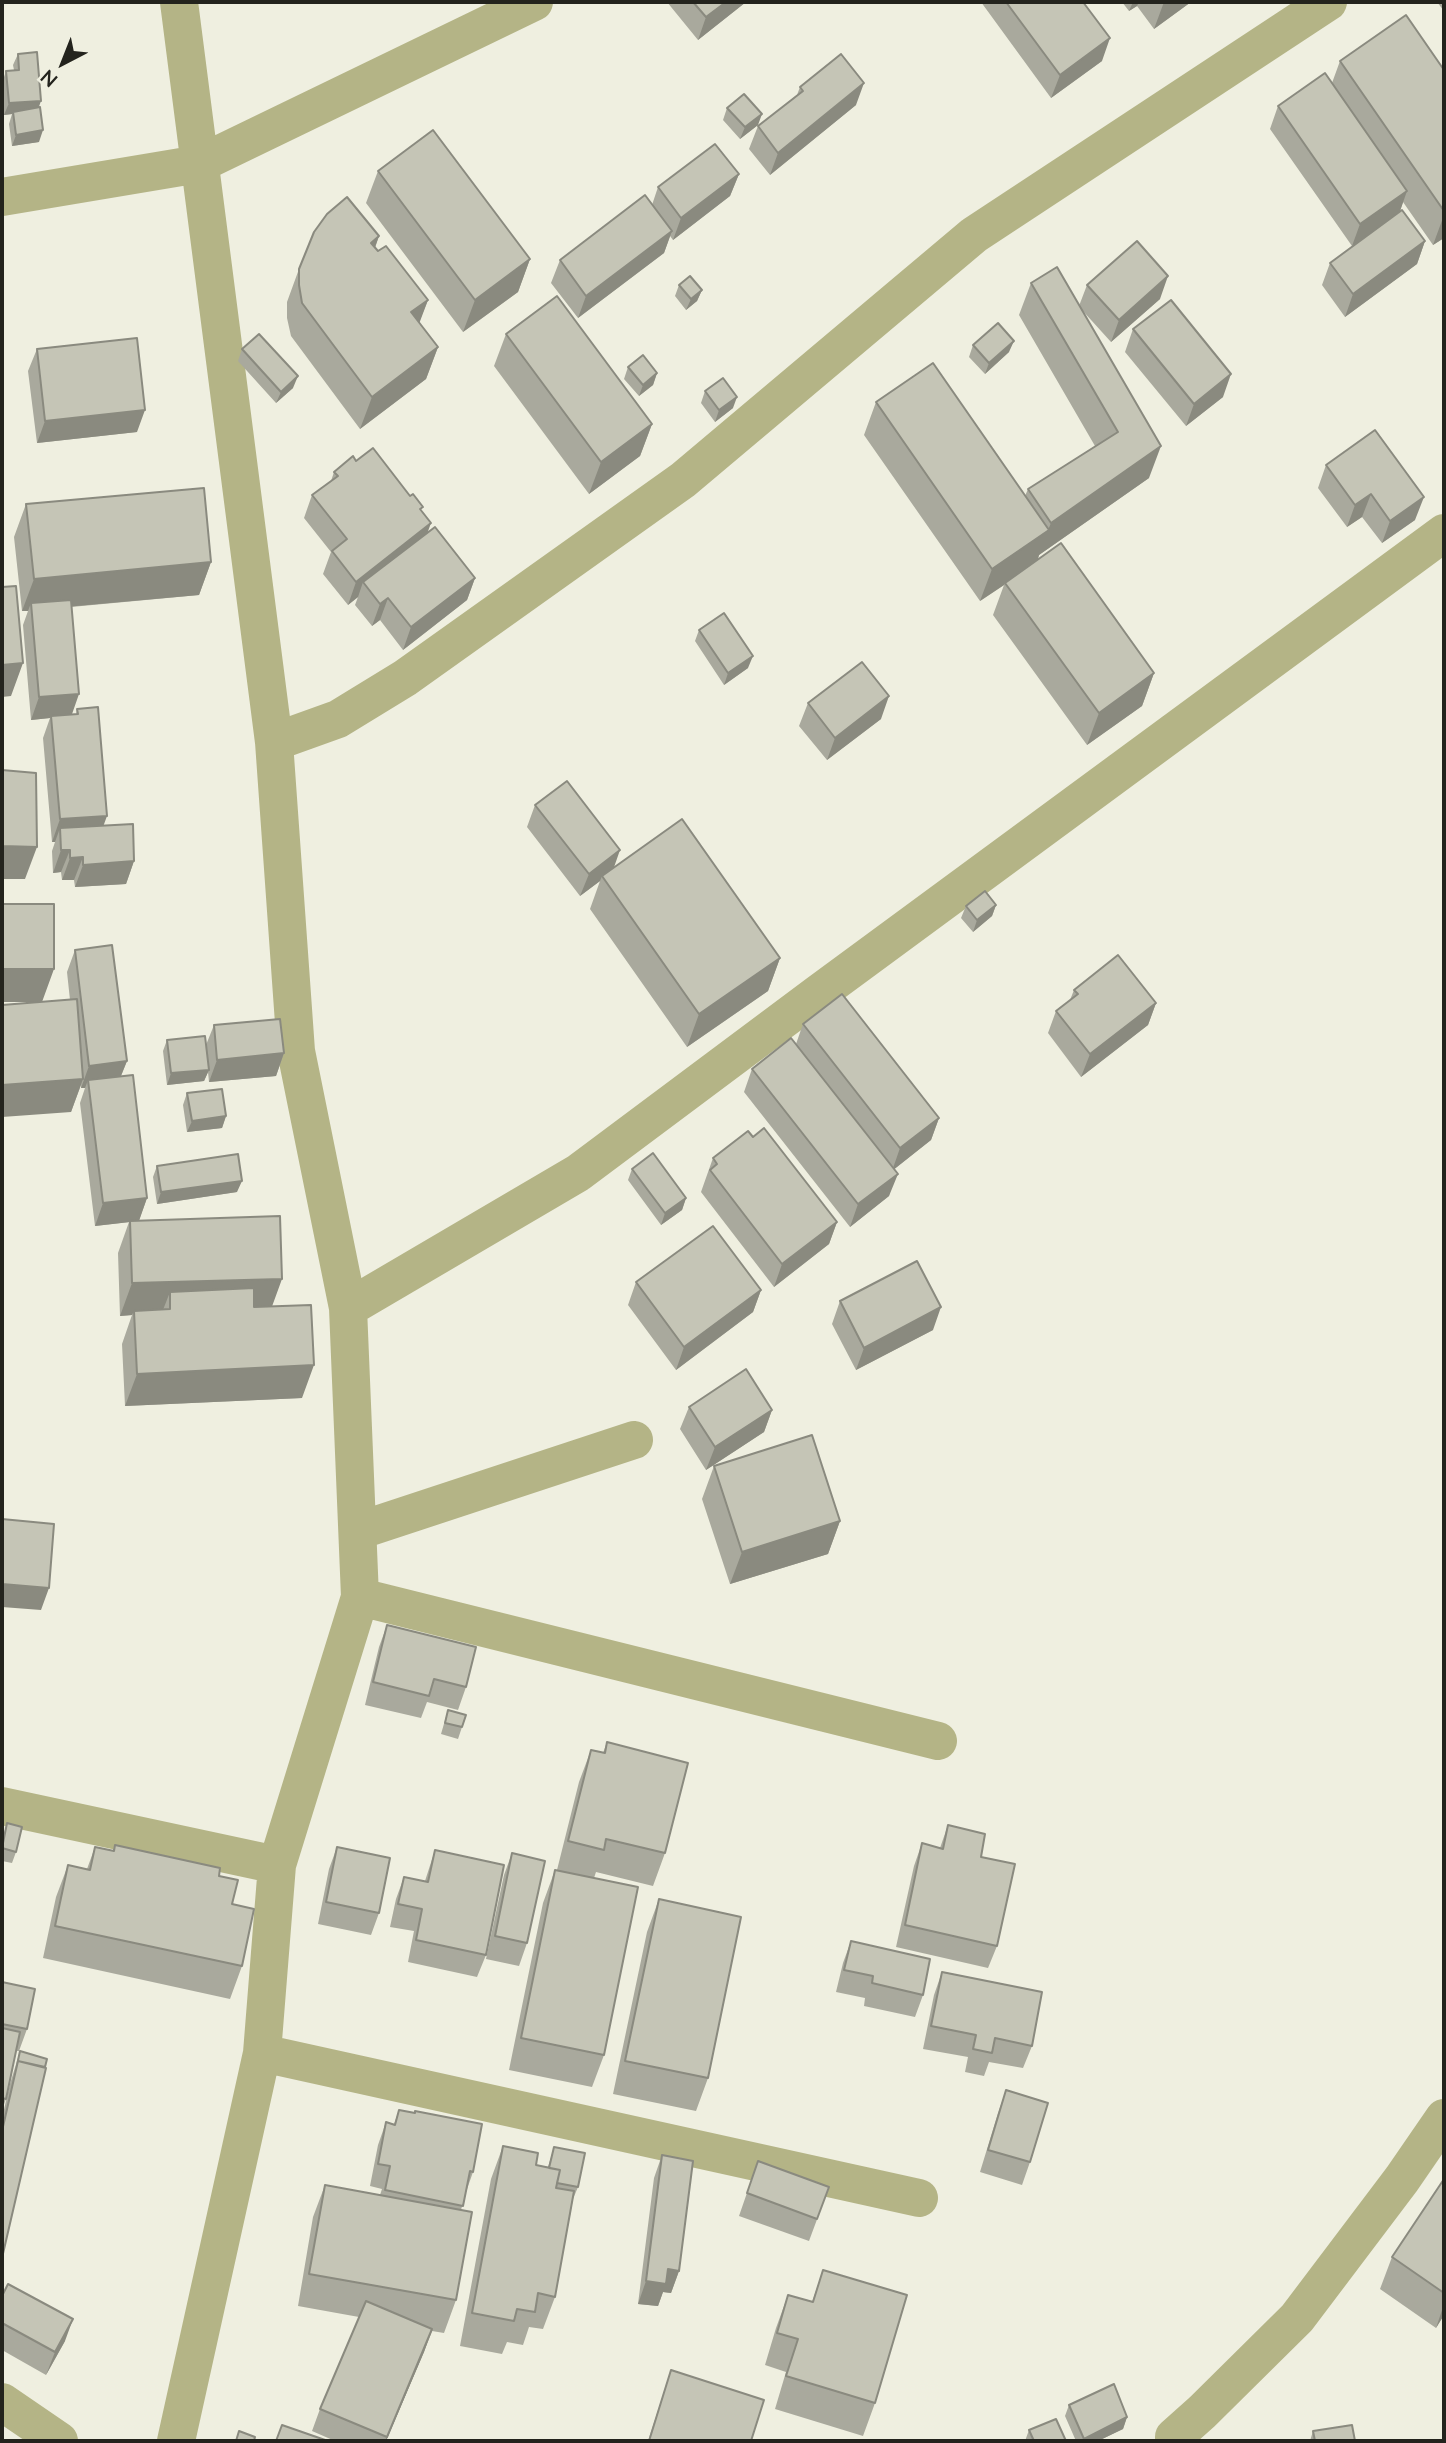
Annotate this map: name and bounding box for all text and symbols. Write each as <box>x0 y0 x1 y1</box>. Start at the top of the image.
north arrow <box>28 28 98 98</box>
text: N <box>35 66 62 92</box>

